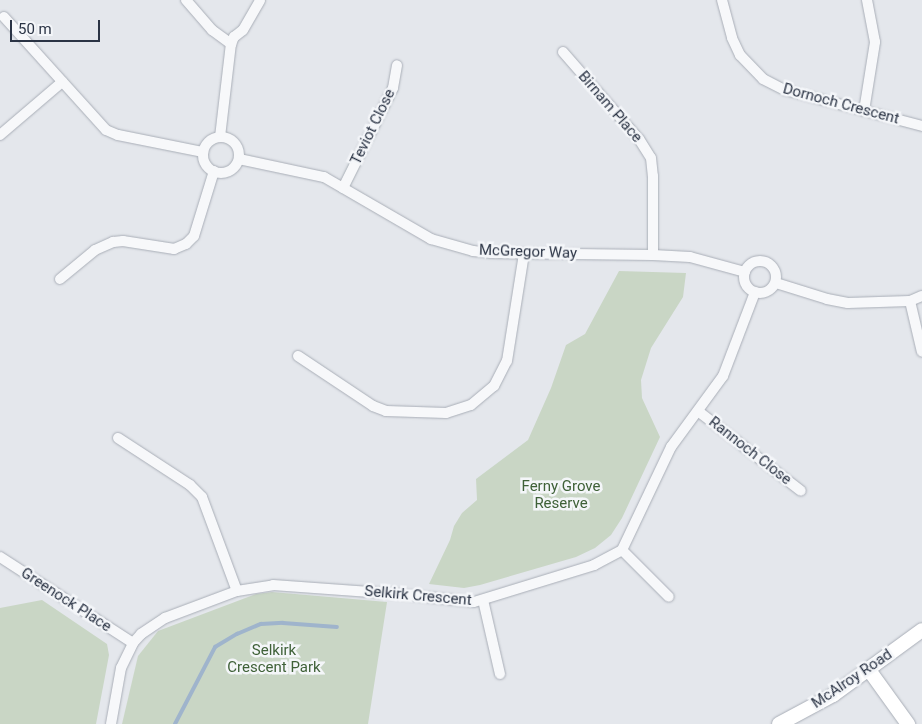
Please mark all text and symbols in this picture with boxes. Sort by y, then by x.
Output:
scale bar [12,10,102,42]
text: 50 m [18,20,52,38]
street label: Birnam Place [574,68,646,146]
street label: Dornoch Crescent [781,80,901,128]
street label: Teviot Close [347,86,399,168]
street label: McGregor Way [479,241,577,263]
street label: Rannoch Close [705,413,795,489]
park label: Ferny Grove Reserve [522,477,600,512]
street label: Greenock Place [17,564,115,636]
street label: Selkirk Crescent [364,582,472,610]
park label: Selkirk Crescent Park [227,641,321,676]
street label: McAlroy Road [808,646,896,712]

